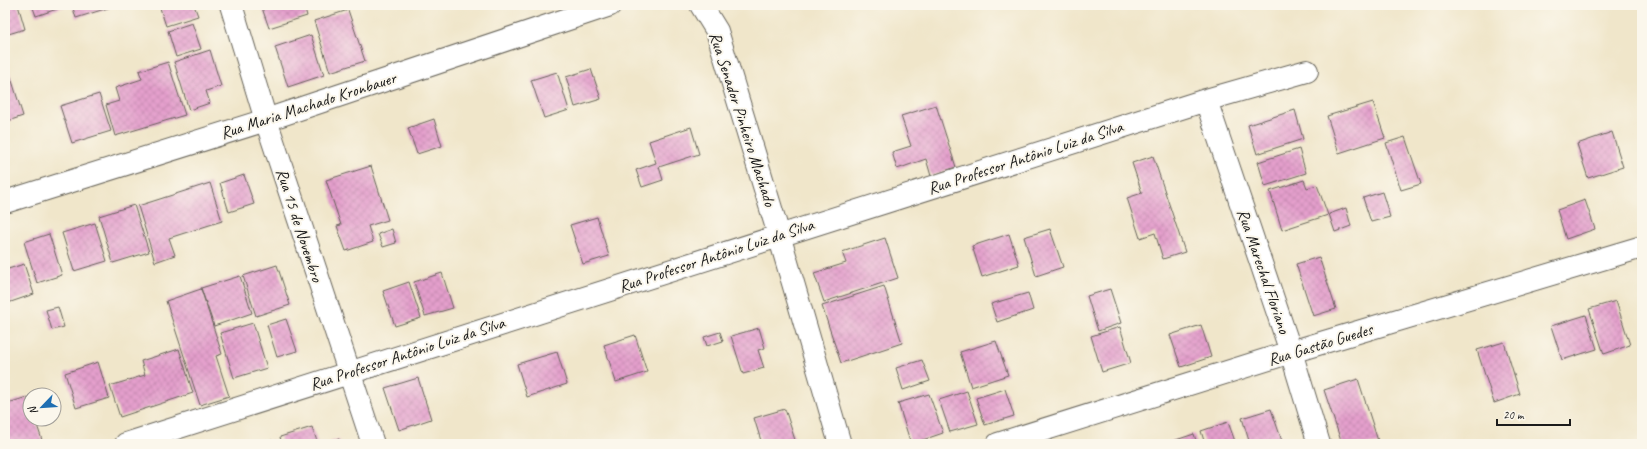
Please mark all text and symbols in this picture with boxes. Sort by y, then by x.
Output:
street label: Rua Senador Pinheiro Machado [704,29,781,210]
street label: Rua Maria Machado Kronbauer [218,67,400,144]
street label: Rua Professor Antônio Luiz da Silva [925,116,1127,199]
street label: Rua 15 de Novembro [271,166,328,285]
street label: Rua Marechal Floriano [1232,206,1295,337]
street label: Rua Professor Antônio Luiz da Silva [616,214,818,297]
street label: Rua Professor Antônio Luiz da Silva [307,312,509,395]
street label: Rua Gastão Guedes [1265,318,1376,370]
north arrow [22,387,62,427]
scale bar [1497,401,1570,427]
text: N [24,403,41,417]
text: 20 m [1503,407,1525,423]

